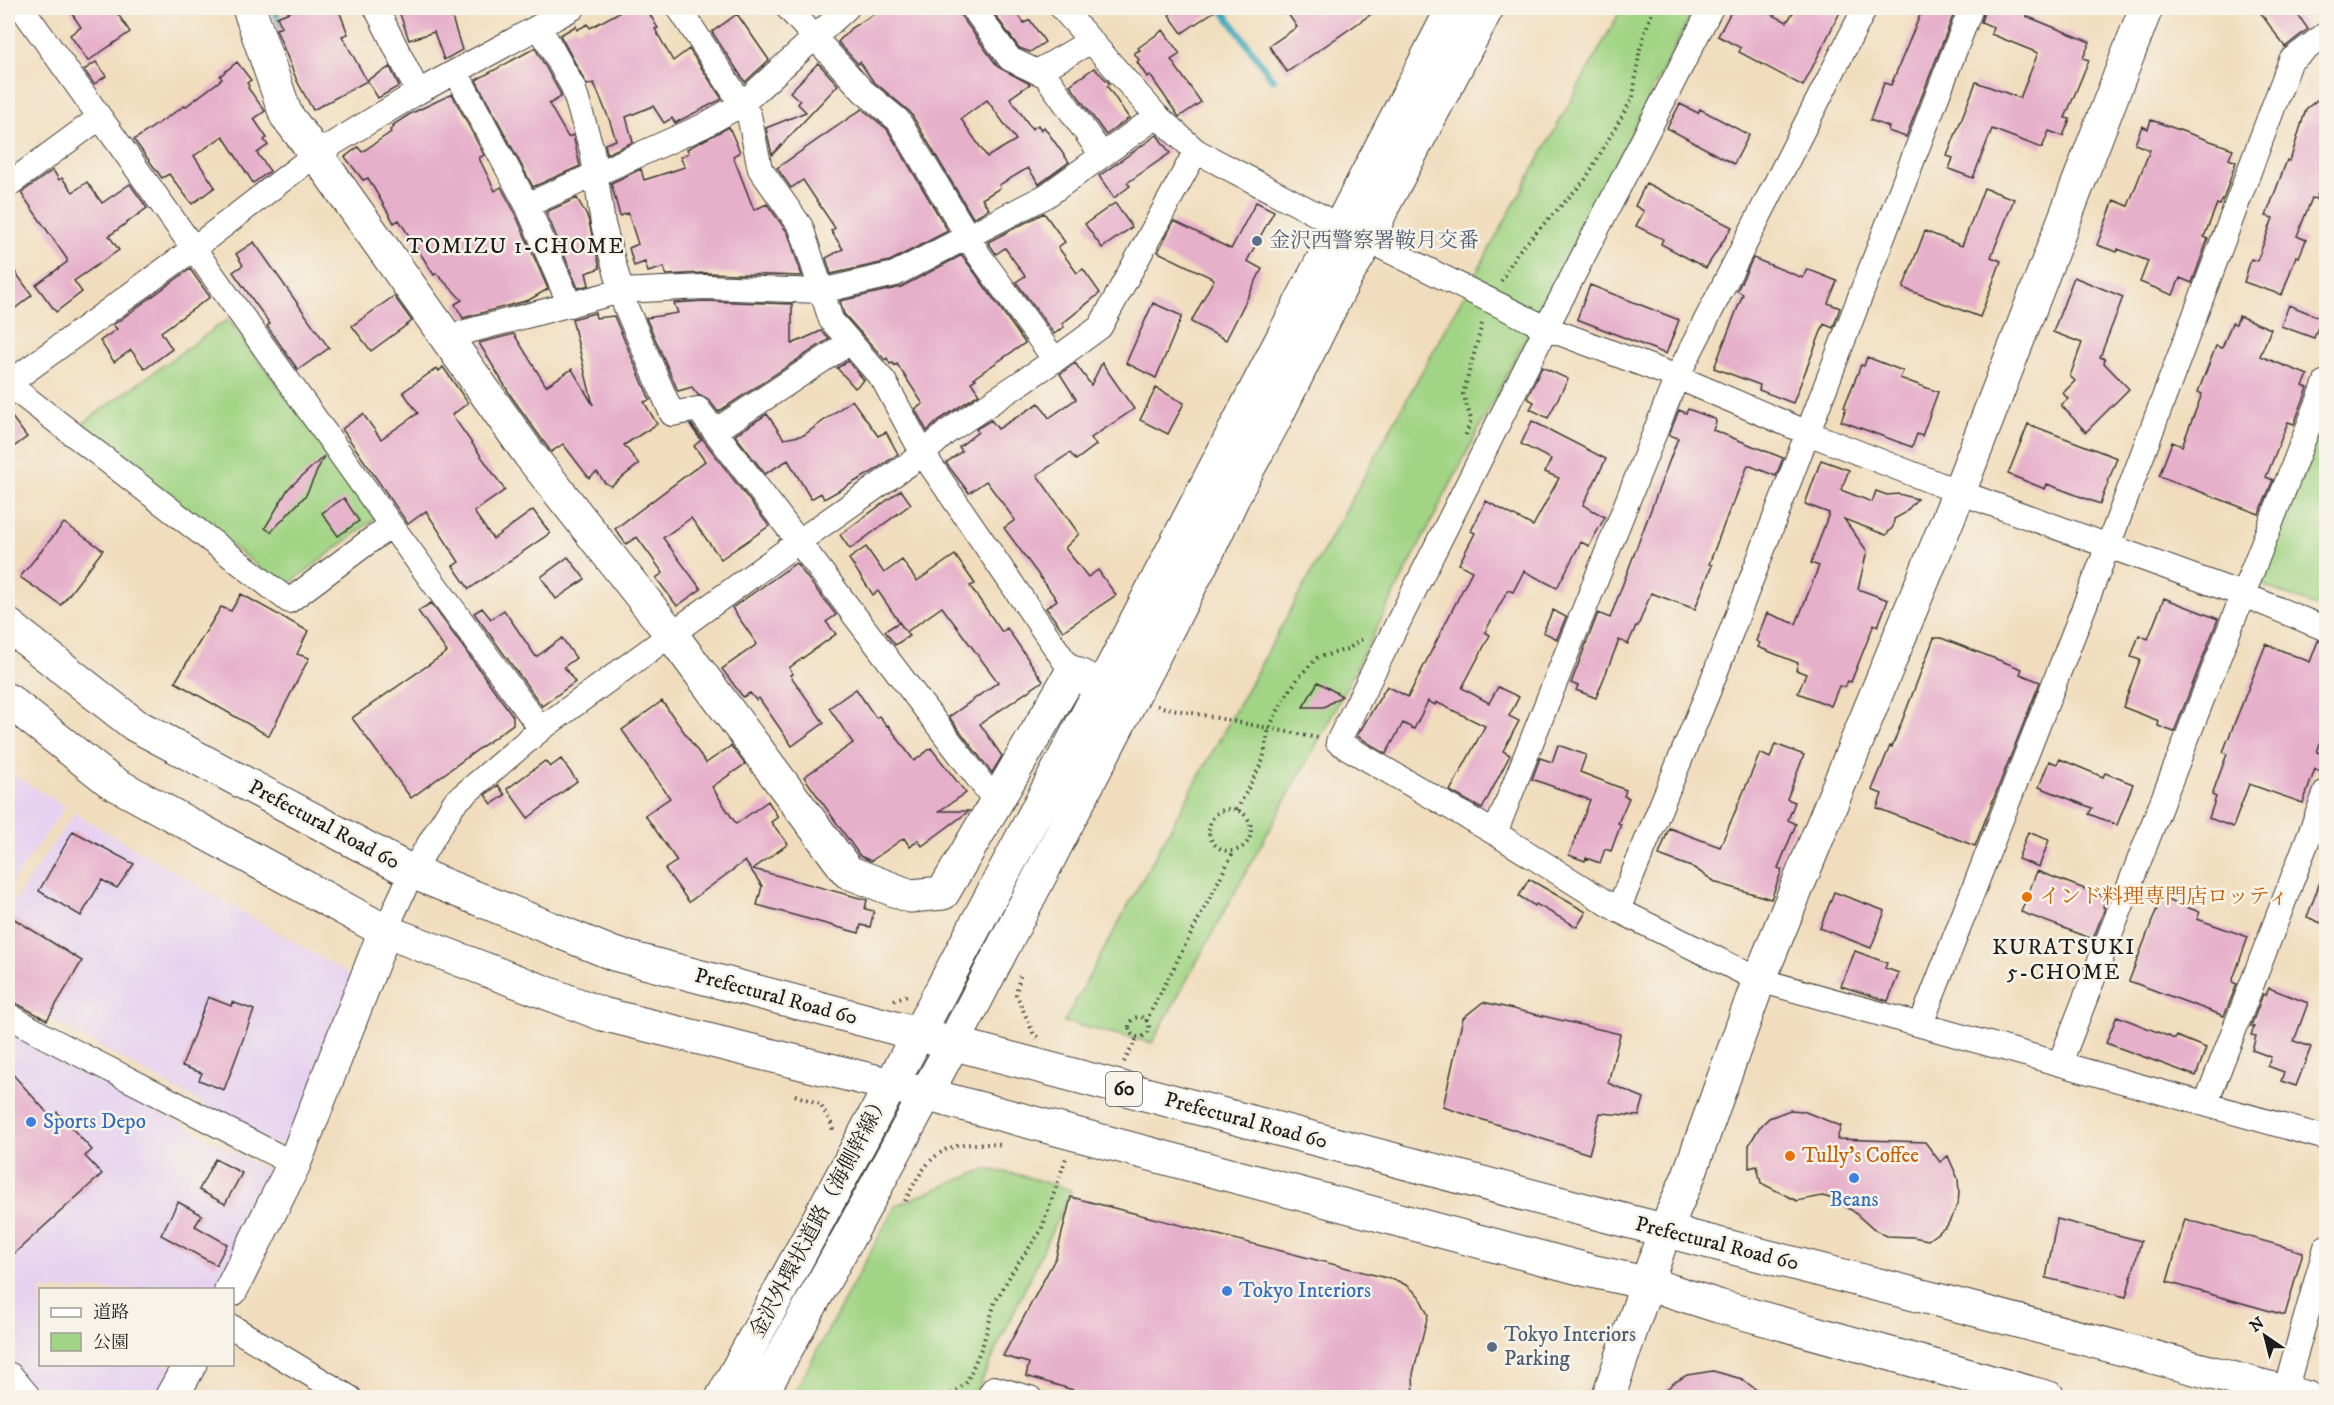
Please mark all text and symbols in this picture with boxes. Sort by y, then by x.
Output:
place label: 金沢西警察署鞍月交番 [1269,228,1479,254]
district label: TOMIZU 1-CHOME [407,233,625,260]
marker: 金沢西警察署鞍月交番 [1250,234,1264,248]
street label: Prefectural Road 60 [244,774,404,876]
place label: インド料理専門店ロッティ [2039,884,2289,910]
marker: インド料理専門店ロッティ [2020,890,2034,904]
district label: KURATSUKI 5-CHOME [1992,934,2136,986]
street label: Prefectural Road 60 [692,963,860,1031]
road number: 60 [1106,1072,1142,1106]
street label: Prefectural Road 60 [1162,1087,1330,1155]
street label: 金沢外環状道路（海側幹線） [744,1089,896,1343]
place label: Sports Depo [43,1109,146,1135]
marker: Sports Depo [24,1115,38,1129]
place label: Tully’s Coffee [1802,1143,1919,1169]
marker: Tully’s Coffee [1783,1149,1797,1163]
marker: Beans [1847,1171,1861,1185]
place label: Beans [1830,1187,1878,1213]
street label: Prefectural Road 60 [1633,1211,1801,1277]
place label: Tokyo Interiors [1239,1278,1371,1304]
marker: Tokyo Interiors [1220,1284,1234,1298]
legend [39,1288,234,1366]
text: 道路 [93,1302,129,1324]
north arrow [2235,1306,2295,1366]
text: N [2246,1313,2268,1336]
place label: Tokyo Interiors Parking [1504,1322,1636,1372]
text: 公園 [93,1332,129,1354]
marker: Tokyo Interiors Parking [1485,1340,1499,1354]

